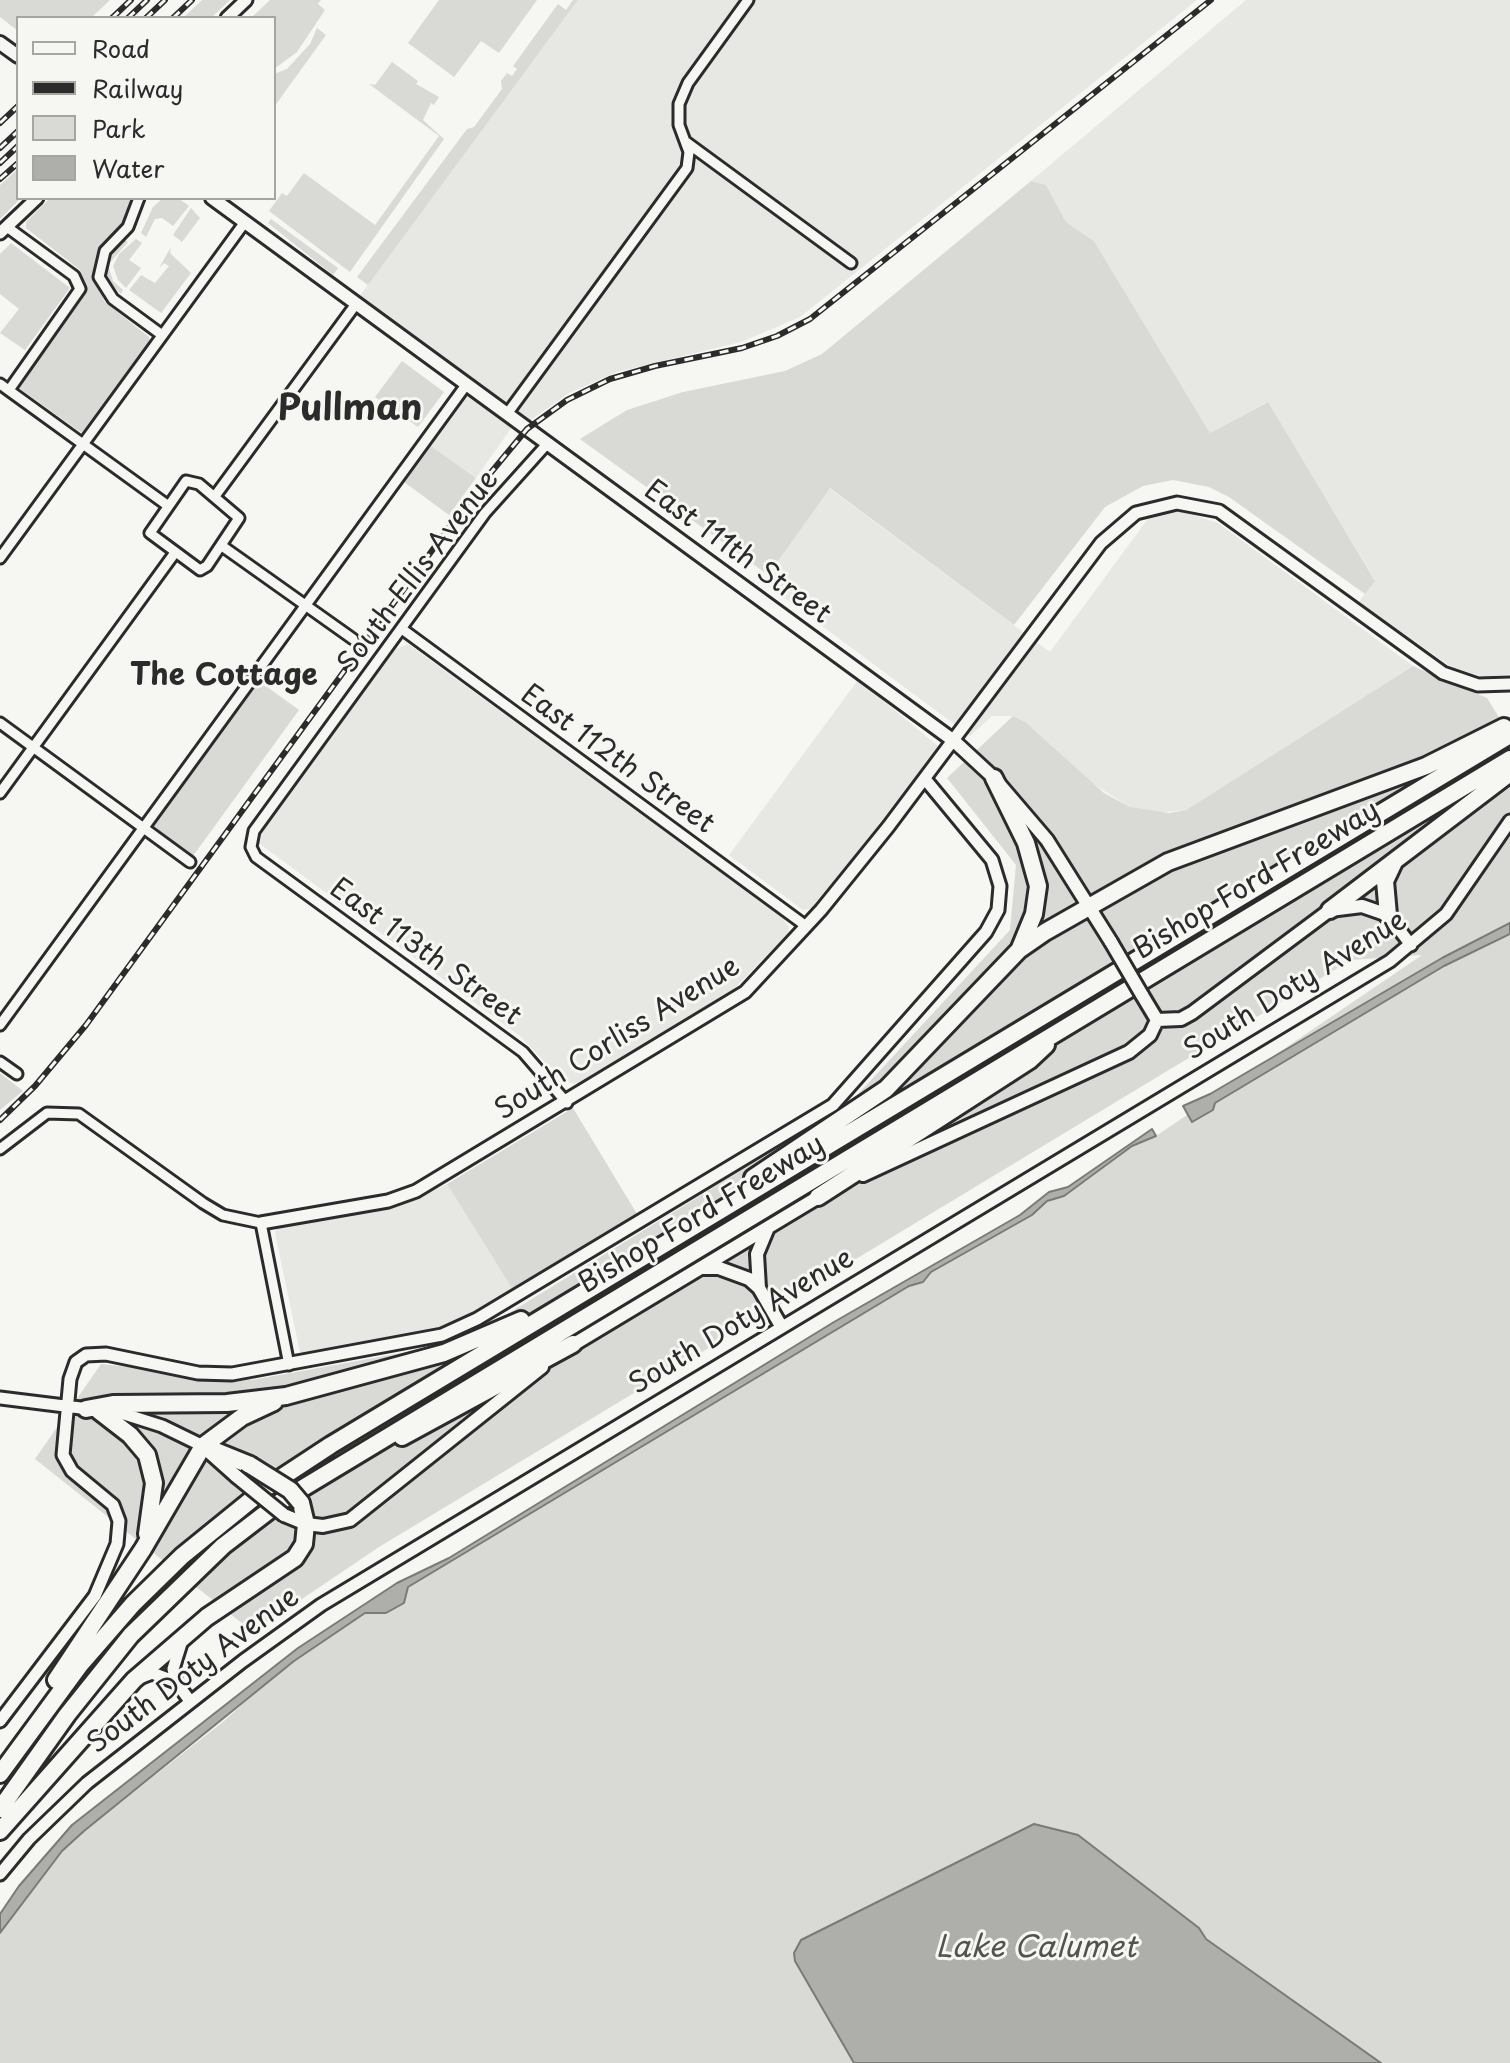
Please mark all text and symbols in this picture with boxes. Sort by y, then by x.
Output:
legend [16,16,276,200]
text: Road [92,30,150,66]
text: Railway [92,70,183,106]
text: Park [92,110,146,146]
text: Water [92,150,164,186]
district label: Pullman [278,388,422,432]
street label: South Ellis Avenue [332,464,506,680]
street label: East 111th Street [637,474,837,632]
district label: The Cottage [130,659,318,695]
street label: East 112th Street [514,679,720,841]
street label: Bishop Ford Freeway [1128,794,1386,968]
street label: East 113th Street [323,872,527,1034]
street label: South Doty Avenue [1179,904,1413,1068]
street label: South Corliss Avenue [490,950,746,1128]
street label: Bishop Ford Freeway [573,1128,831,1302]
street label: South Doty Avenue [624,1242,860,1402]
street label: South Doty Avenue [82,1581,306,1761]
water label: Lake Calumet [936,1931,1136,1967]

